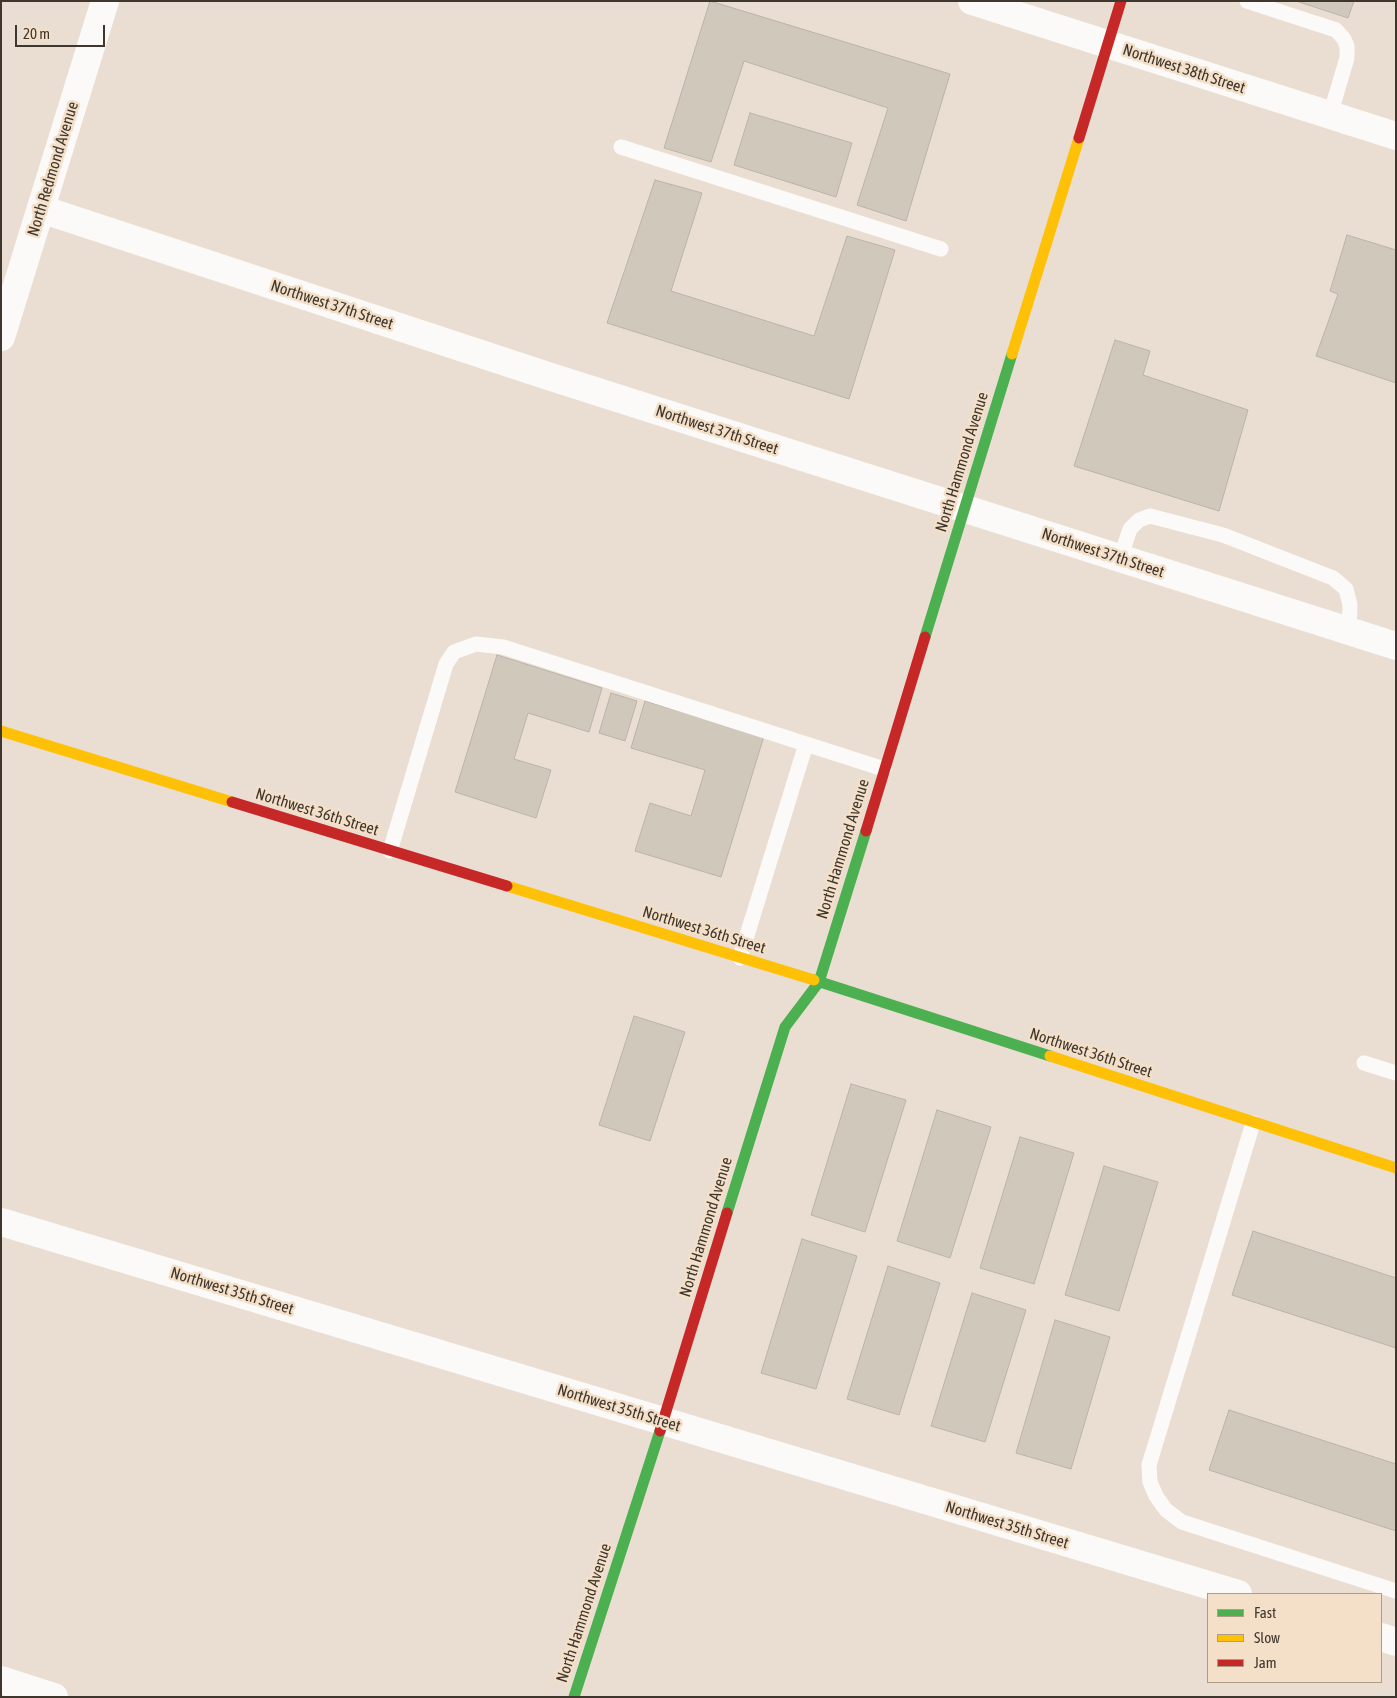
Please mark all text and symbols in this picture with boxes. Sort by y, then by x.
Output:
scale bar [18,15,108,47]
text: 20 m [23,25,50,42]
street label: Northwest 38th Street [1120,40,1248,98]
street label: North Redmond Avenue [23,99,83,239]
street label: Northwest 37th Street [268,276,396,334]
street label: North Hammond Avenue [932,390,992,534]
street label: Northwest 37th Street [653,401,781,459]
street label: Northwest 37th Street [1039,524,1167,582]
street label: North Hammond Avenue [813,777,873,921]
street label: Northwest 36th Street [253,784,381,840]
street label: Northwest 36th Street [640,902,768,958]
street label: Northwest 36th Street [1027,1024,1155,1082]
street label: North Hammond Avenue [676,1155,736,1299]
street label: Northwest 35th Street [168,1263,296,1319]
street label: Northwest 35th Street [555,1380,683,1436]
street label: Northwest 35th Street [943,1497,1071,1553]
street label: North Hammond Avenue [552,1541,616,1685]
legend [1207,1593,1382,1683]
text: Fast [1254,1604,1276,1621]
text: Slow [1254,1629,1280,1646]
text: Jam [1254,1654,1277,1671]

